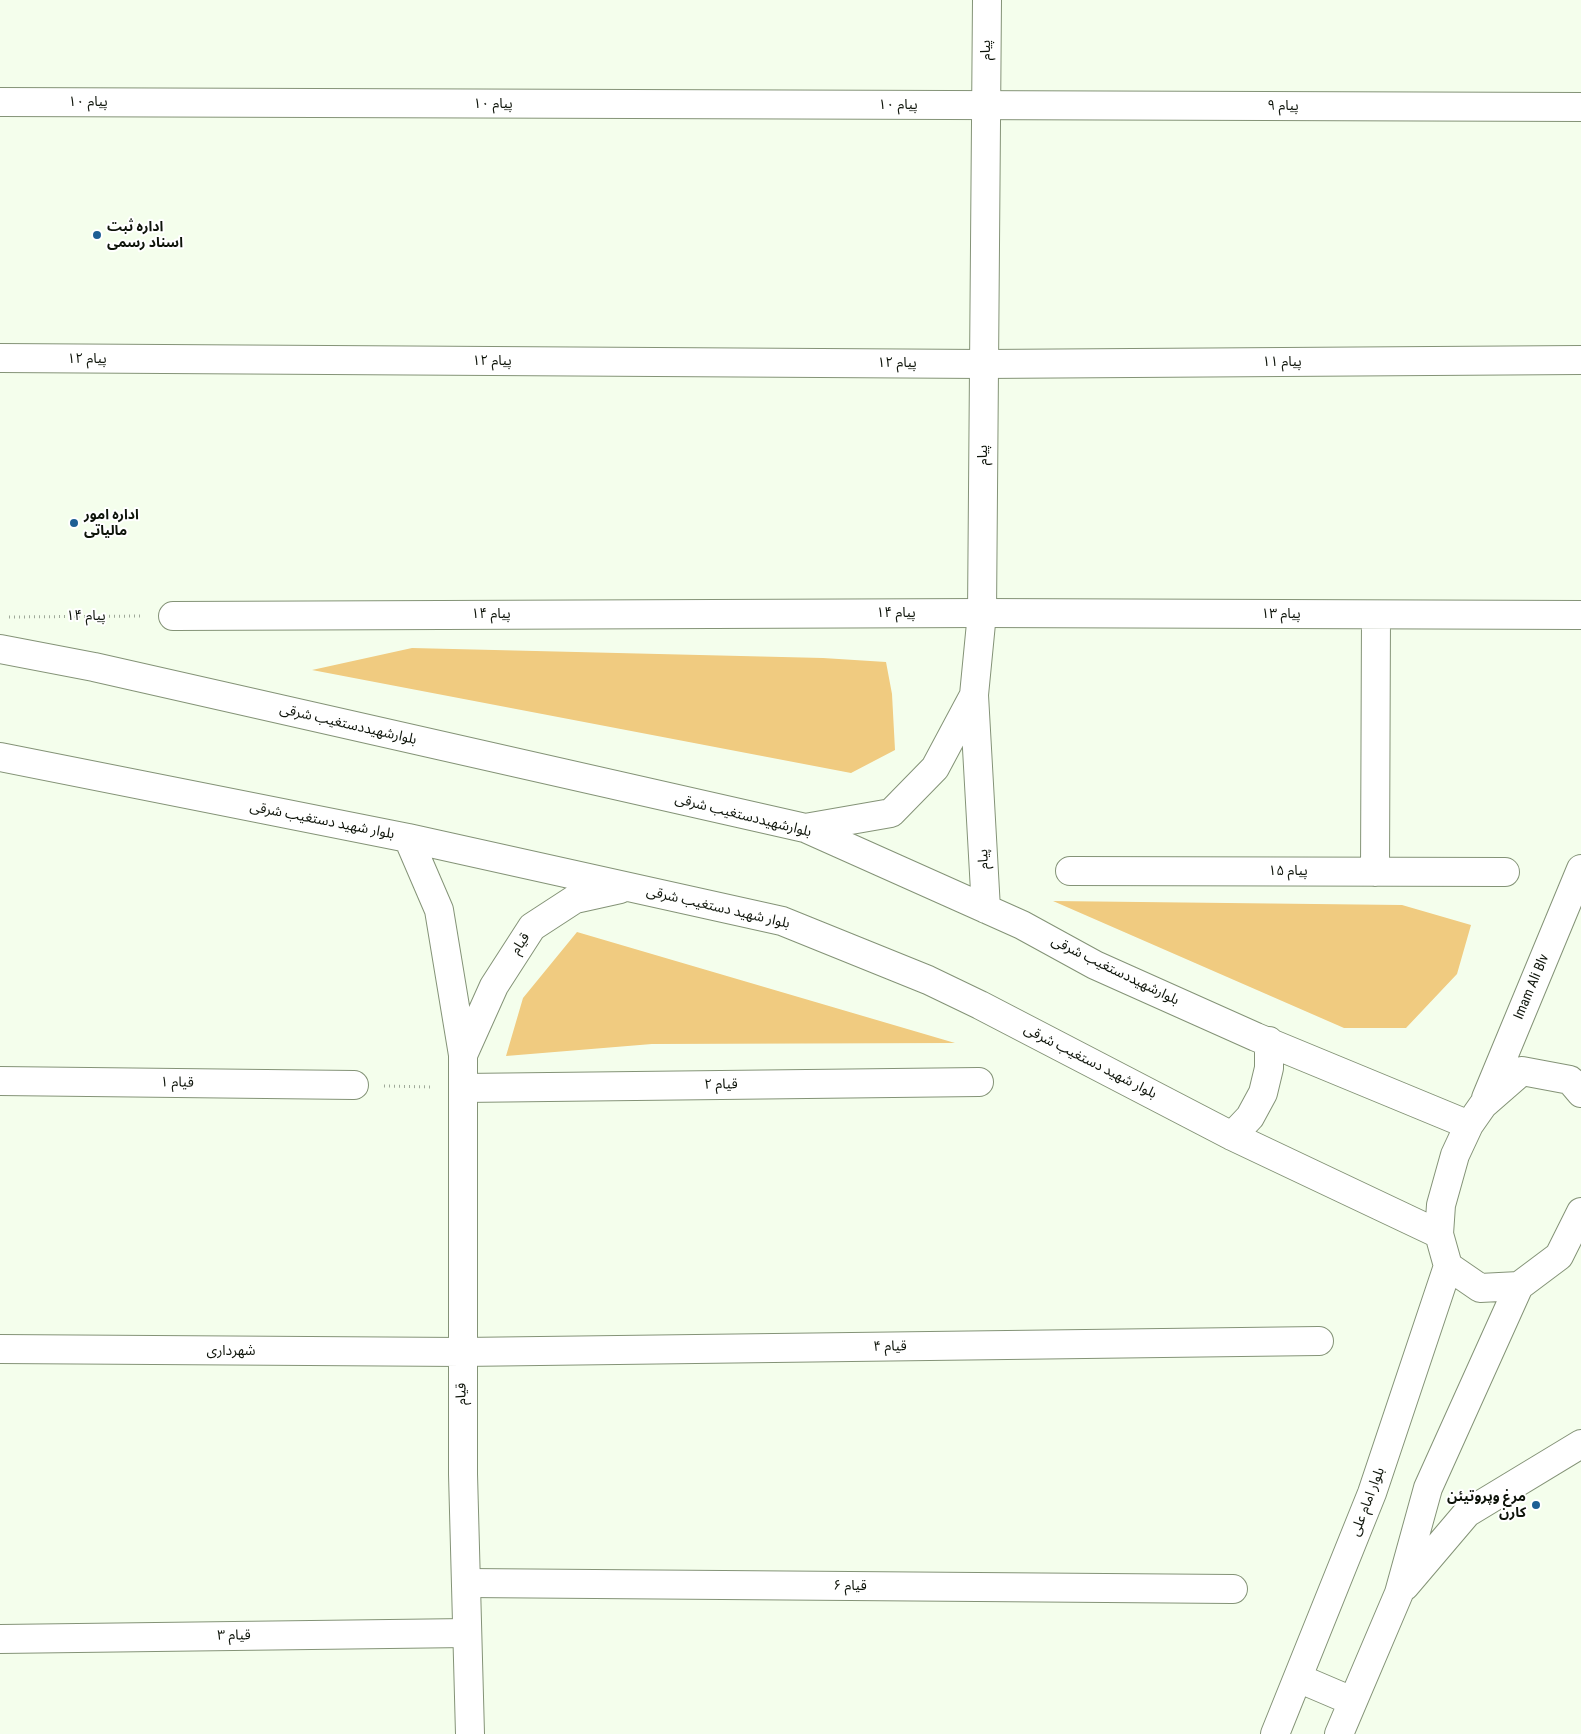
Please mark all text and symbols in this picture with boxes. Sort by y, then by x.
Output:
street label: پیام [978,40,994,60]
street label: پیام ۱۰ [68,94,108,110]
street label: پیام ۱۰ [473,96,513,112]
street label: پیام ۱۰ [878,97,918,113]
street label: پیام ۹ [1267,98,1299,114]
place label: اداره ثبت اسناد رسمی [107,219,183,252]
marker: اداره ثبت اسناد رسمی [91,229,103,241]
street label: پیام ۱۲ [67,351,107,367]
street label: پیام ۱۲ [472,353,512,369]
street label: پیام ۱۱ [1262,354,1302,370]
street label: پیام ۱۲ [877,355,917,371]
street label: پیام [975,445,991,465]
place label: اداره امور مالیاتی [84,507,139,540]
marker: اداره امور مالیاتی [68,517,80,529]
street label: پیام ۱۴ [876,605,916,621]
street label: پیام ۱۴ [471,606,511,622]
street label: پیام ۱۳ [1261,606,1301,622]
street label: پیام ۱۴ [66,608,106,624]
street label: بلوارشهیددستغیب شرقی [278,701,418,749]
street label: بلوارشهیددستغیب شرقی [673,791,813,841]
street label: بلوار شهید دستغیب شرقی [248,799,396,843]
street label: پیام [975,848,993,870]
street label: پيام ۱۵ [1268,863,1308,879]
street label: بلوار شهید دستغیب شرقی [645,883,791,933]
street label: قیام [508,930,534,958]
street label: بلوارشهیددستغیب شرقی [1048,933,1182,1009]
street label: Imam Ali Blv [1511,952,1553,1022]
street label: بلوار شهید دستغیب شرقی [1021,1021,1159,1103]
street label: قیام ۱ [160,1074,194,1092]
street label: قیام ۲ [704,1076,738,1094]
street label: قیام ۴ [873,1338,907,1356]
street label: شهرداری [207,1343,255,1359]
street label: قیام [453,1383,471,1405]
street label: بلوار امام علی [1347,1465,1389,1539]
place label: مرغ وپروتیئن کارن [1447,1489,1526,1521]
marker: مرغ وپروتیئن کارن [1530,1499,1542,1511]
street label: قیام ۶ [833,1578,867,1594]
street label: قیام ۳ [217,1627,251,1645]

